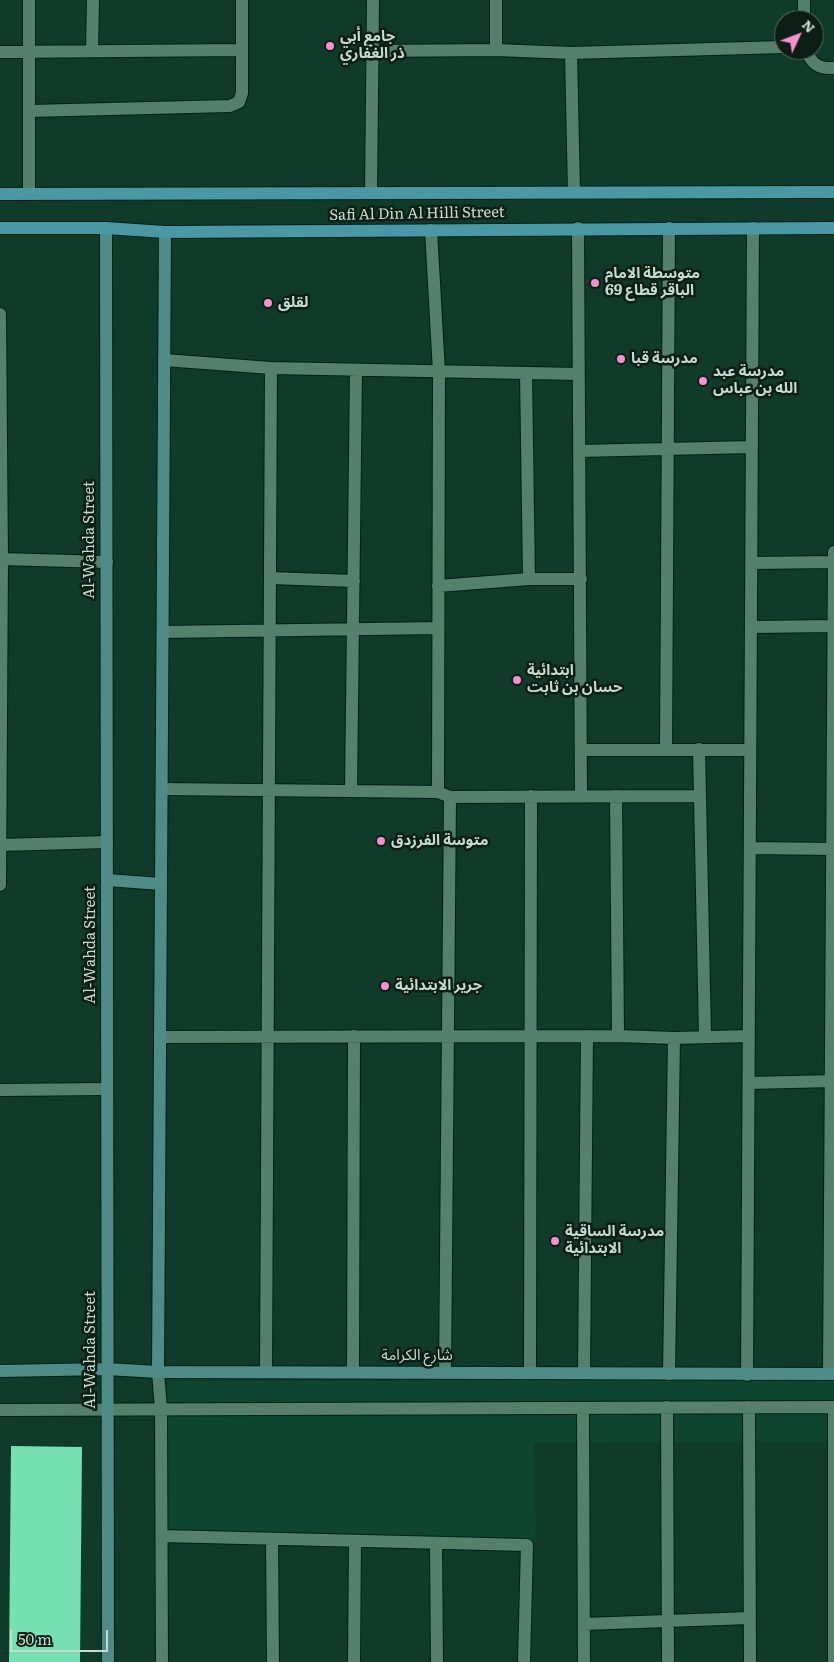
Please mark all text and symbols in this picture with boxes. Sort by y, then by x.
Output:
north arrow [774,10,824,60]
text: N [798,14,821,37]
place label: جامع أبي ذر الغفاري [340,28,405,63]
marker: جامع أبي ذر الغفاري [324,40,336,52]
street label: Safi Al Din Al Hilli Street [329,203,505,225]
place label: متوسطة الامام الباقر قطاع 69 [605,265,700,300]
marker: متوسطة الامام الباقر قطاع 69 [589,277,601,289]
place label: لقلق [278,294,308,312]
marker: لقلق [262,297,274,309]
place label: مدرسة قبا [631,350,698,368]
marker: مدرسة قبا [615,353,627,365]
place label: مدرسة عبد الله بن عباس [713,363,797,398]
marker: مدرسة عبد الله بن عباس [697,375,709,387]
street label: Al-Wahda Street [81,481,99,599]
place label: ابتدائية حسان بن ثابت [527,662,622,697]
marker: ابتدائية حسان بن ثابت [511,674,523,686]
place label: متوسة الفرزدق [391,832,488,850]
marker: متوسة الفرزدق [375,835,387,847]
street label: Al-Wahda Street [82,886,100,1004]
place label: جرير الابتدائية [395,977,482,995]
marker: جرير الابتدائية [379,980,391,992]
place label: مدرسة الساقية الابتدائية [565,1223,664,1258]
marker: مدرسة الساقية الابتدائية [549,1235,561,1247]
street label: Al-Wahda Street [82,1291,100,1409]
street label: شارع الكرامة [381,1347,453,1365]
scale bar [12,1620,110,1652]
text: 50 m [18,1627,52,1650]

